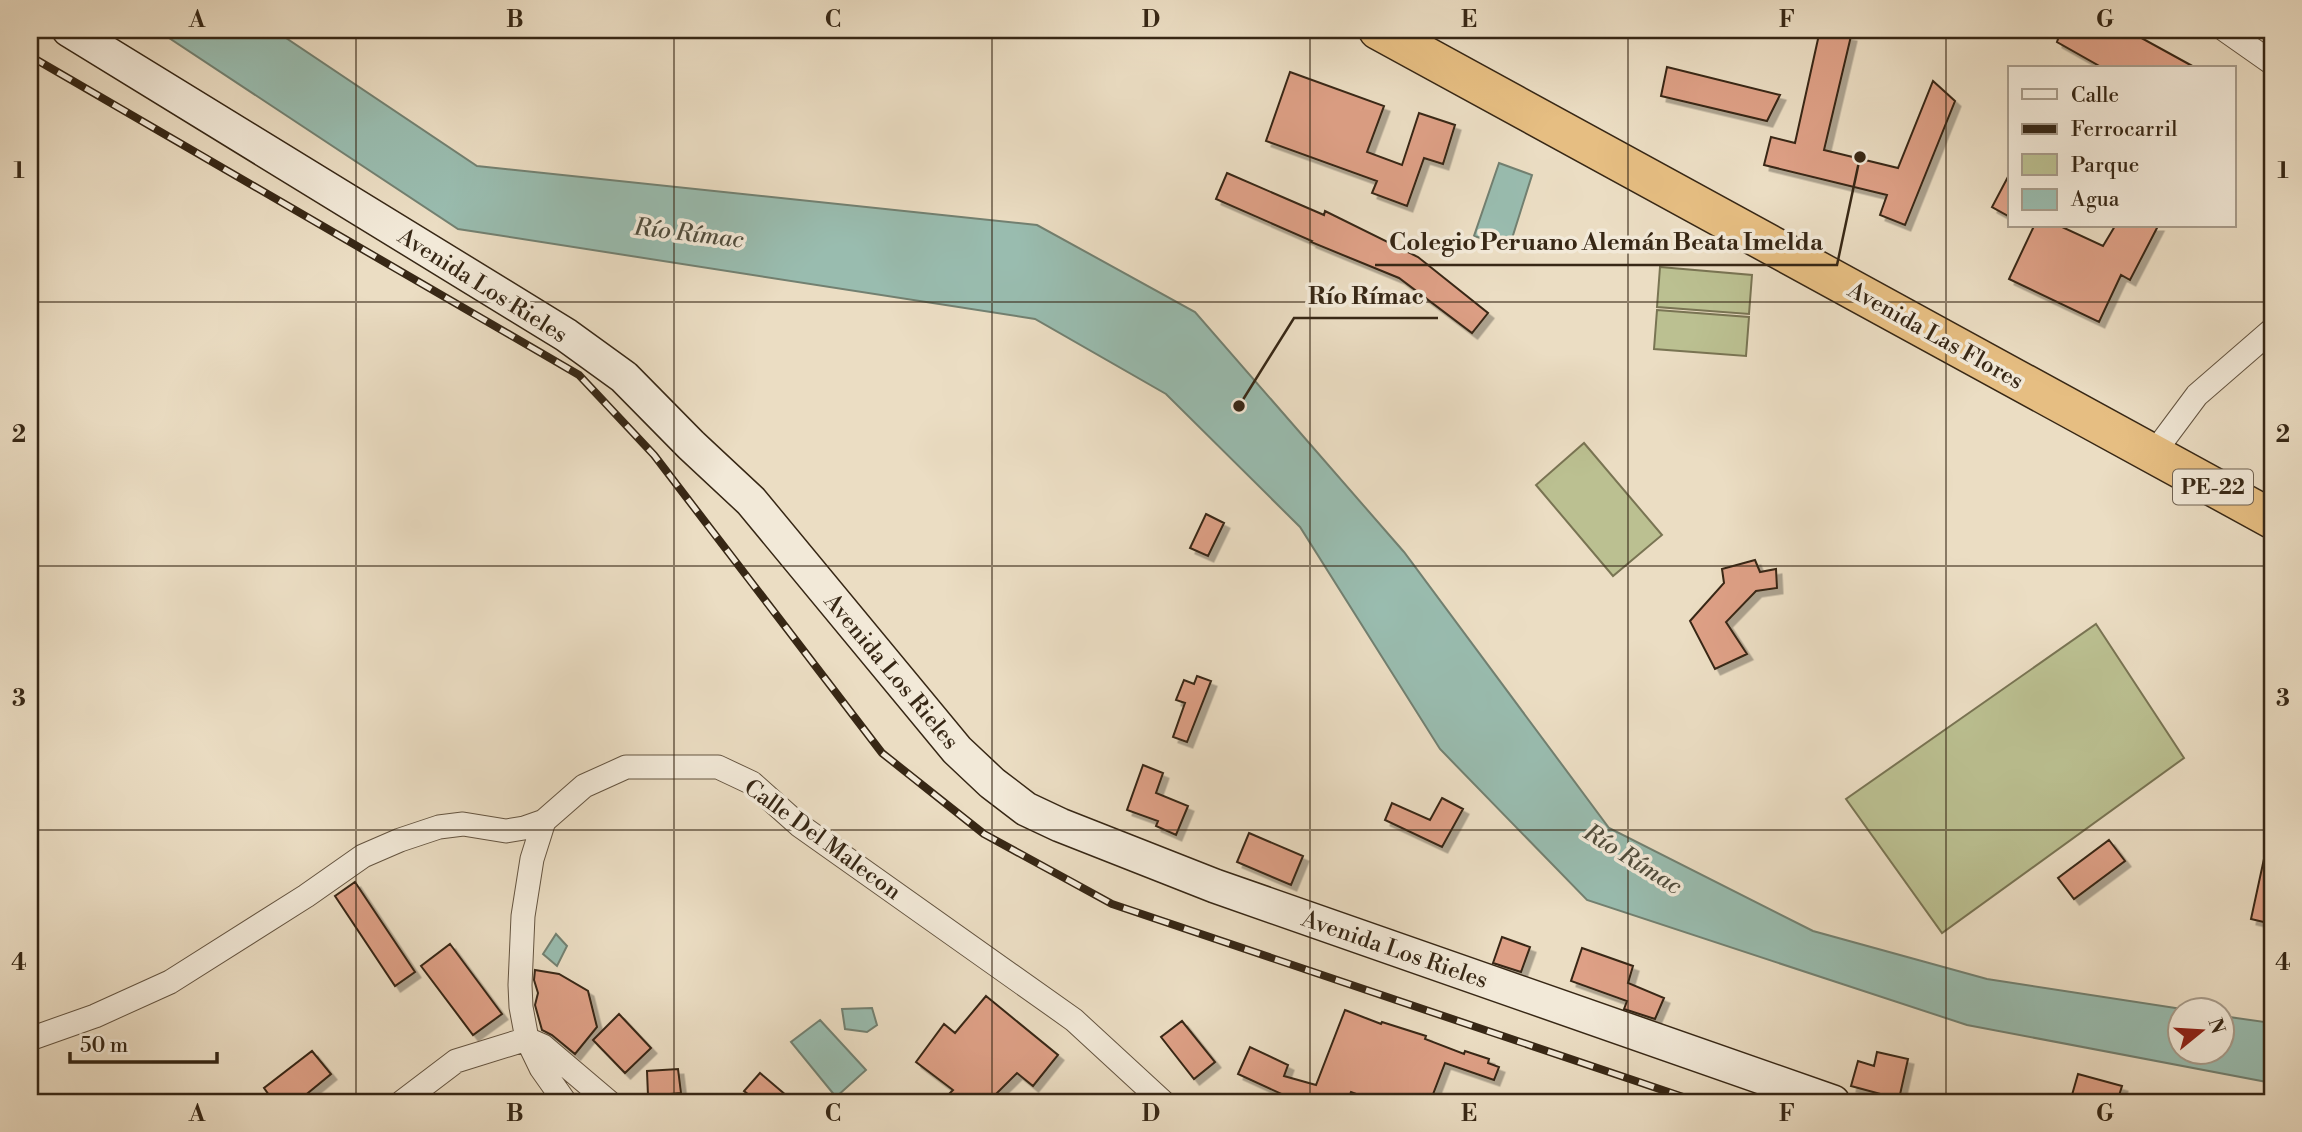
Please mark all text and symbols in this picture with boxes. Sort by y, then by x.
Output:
text: A [188,6,206,34]
text: B [506,6,524,34]
text: C [825,6,841,34]
text: D [1142,6,1160,34]
text: E [1461,6,1477,34]
text: F [1779,6,1795,34]
text: G [2096,6,2114,34]
legend [2008,66,2236,228]
text: Calle [2071,83,2119,109]
text: Ferrocarril [2071,117,2177,143]
text: Parque [2071,153,2139,179]
text: 1 [13,157,25,185]
text: 1 [2277,157,2289,185]
text: Agua [2070,187,2120,213]
water label: Río Rímac [631,212,746,256]
callout: Colegio Peruano Alemán Beata Imelda [1375,220,1837,265]
street label: Avenida Los Rieles [392,222,572,349]
text: Colegio Peruano Alemán Beata Imelda [1389,228,1824,258]
callout: Río Rímac [1294,273,1438,318]
street label: Avenida Las Flores [1842,276,2028,396]
text: Río Rímac [1308,282,1424,312]
text: 2 [12,421,26,449]
text: 2 [2276,421,2290,449]
road number: PE-22 [2173,470,2253,504]
street label: Avenida Los Rieles [817,587,965,755]
text: 3 [12,685,26,713]
text: 3 [2276,685,2290,713]
street label: Calle Del Malecon [739,773,907,906]
water label: Río Rímac [1577,817,1688,902]
street label: Avenida Los Rieles [1297,905,1491,995]
text: 4 [11,949,27,977]
text: 4 [2275,949,2291,977]
north arrow [2166,996,2236,1066]
text: N [2202,1015,2230,1037]
scale bar [70,1020,217,1064]
text: 50 m [80,1033,128,1059]
text: A [188,1100,206,1128]
text: B [506,1100,524,1128]
text: C [825,1100,841,1128]
text: D [1142,1100,1160,1128]
text: E [1461,1100,1477,1128]
text: F [1779,1100,1795,1128]
text: G [2096,1100,2114,1128]

